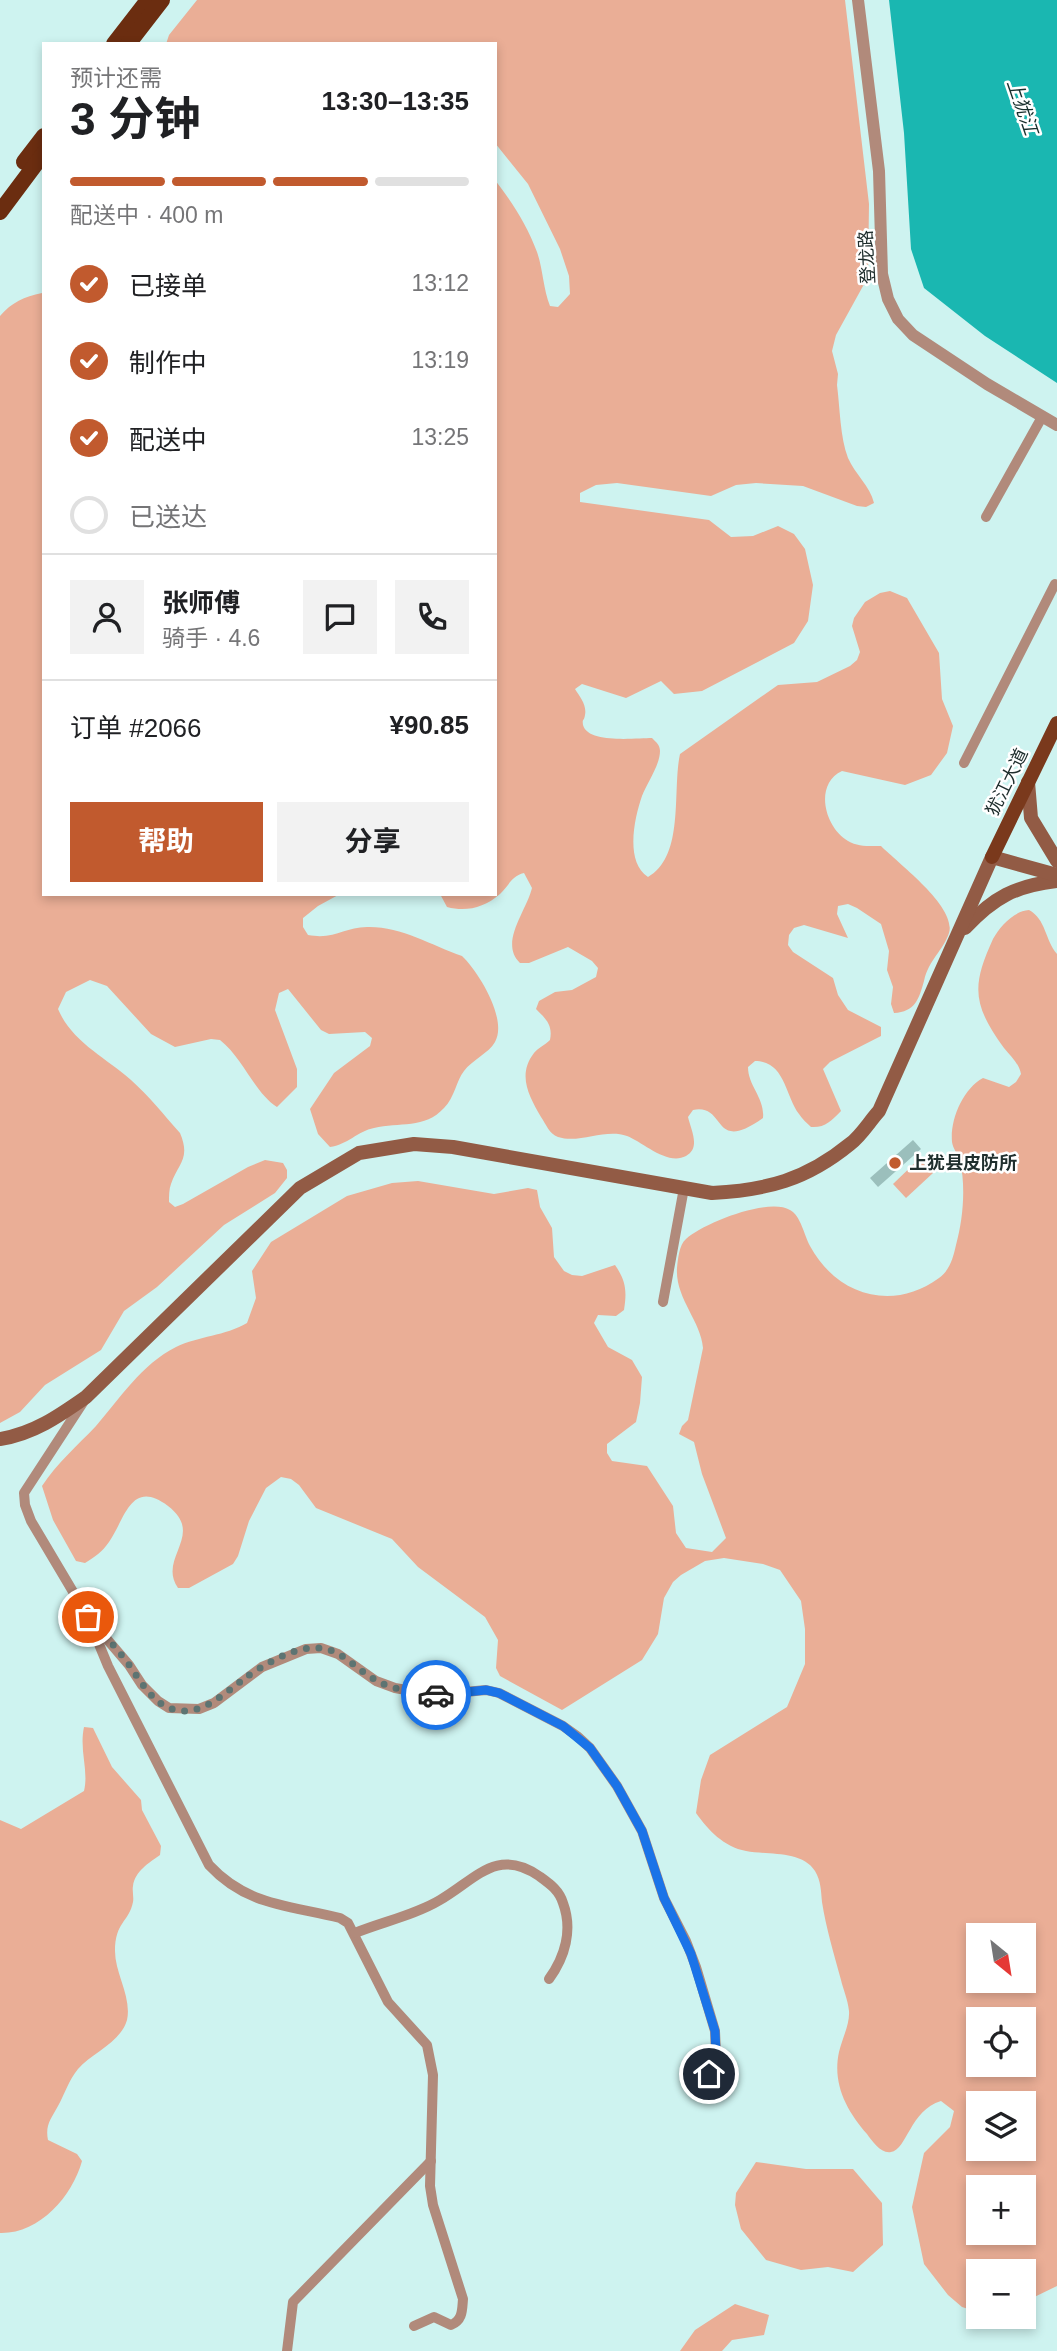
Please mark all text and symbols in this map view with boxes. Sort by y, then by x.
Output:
text: 预计还需 [70,65,162,91]
water label: 上犹江 [1003,77,1042,139]
text: 13:30–13:35 [322,86,469,116]
text: 3 分钟 [70,93,200,145]
text: 配送中 · 400 m [70,202,223,228]
street label: 登龙路 [856,230,878,284]
icon: check [70,265,108,303]
text: 13:12 [411,270,469,296]
text: 已接单 [129,271,207,301]
icon: check [70,342,108,380]
text: 13:19 [411,347,469,373]
text: 制作中 [129,348,207,378]
icon: check [70,419,108,457]
text: 13:25 [411,424,469,450]
text: 配送中 [129,425,207,455]
text: 已送达 [129,502,207,532]
button: person [70,580,144,654]
button: chat [303,580,377,654]
button: phone [395,580,469,654]
text: 张师傅 [162,588,240,618]
text: 骑手 · 4.6 [162,625,260,651]
text: ¥90.85 [389,710,469,740]
text: 订单 #2066 [70,713,202,743]
street label: 犹江大道 [982,745,1032,819]
button: 帮助 [70,802,263,882]
button: 分享 [277,802,469,882]
place label: 上犹县皮防所 [909,1153,1017,1173]
marker: 上犹县皮防所 [887,1155,903,1171]
pin [58,1587,118,1647]
icon: bag [69,1598,107,1636]
courier [401,1660,471,1730]
icon: car [417,1676,455,1714]
north arrow [966,1923,1036,1993]
map controls [966,1923,1036,2329]
button: locate [966,2007,1036,2077]
pin [679,2044,739,2104]
icon: home [690,2055,728,2093]
button: layers [966,2091,1036,2161]
button: + [966,2175,1036,2245]
button: − [966,2259,1036,2329]

